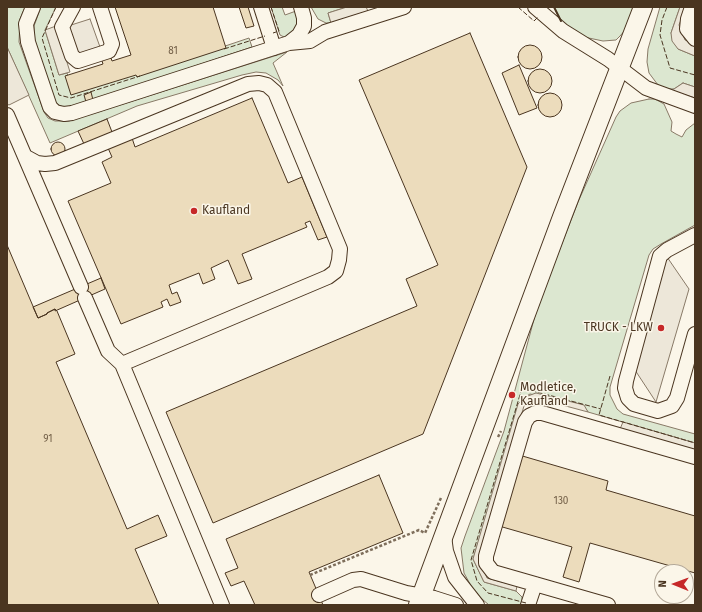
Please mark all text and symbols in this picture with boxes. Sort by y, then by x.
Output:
house number: 81 [168,45,178,57]
place label: Kaufland [202,204,250,218]
marker: Kaufland [189,206,199,216]
place label: TRUCK - LKW [584,321,653,335]
marker: TRUCK - LKW [656,323,666,333]
place label: Modletice, Kaufland [520,381,576,409]
marker: Modletice, Kaufland [507,390,517,400]
house number: 91 [43,433,53,445]
house number: 130 [554,495,568,507]
north arrow [654,564,694,604]
text: N [656,580,669,588]

